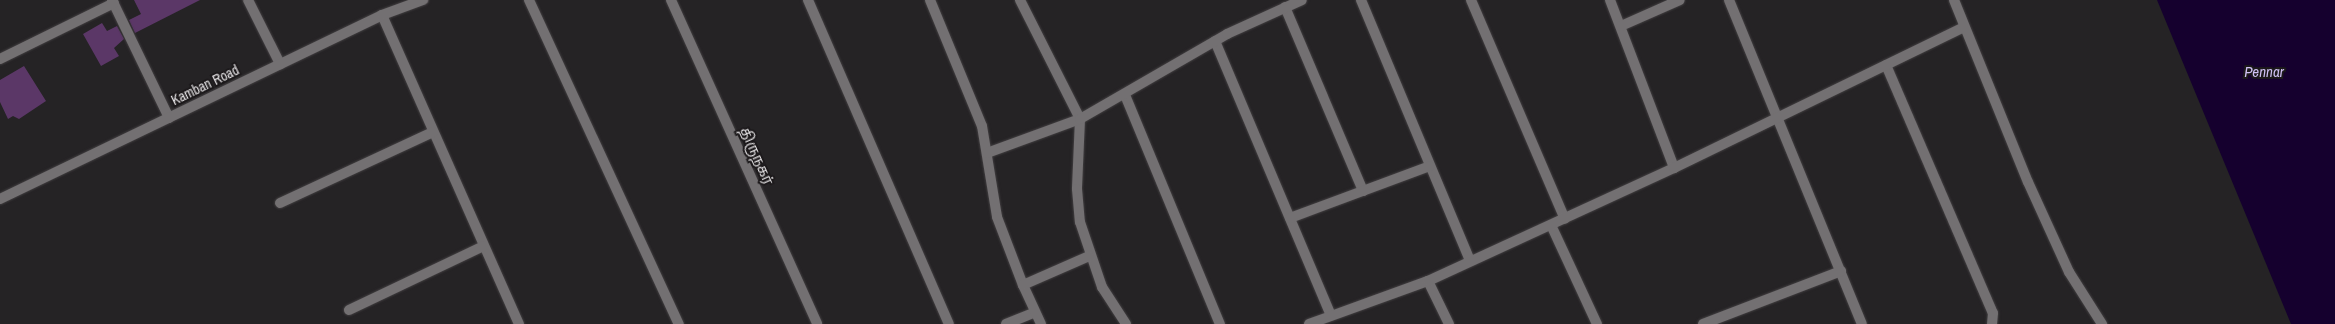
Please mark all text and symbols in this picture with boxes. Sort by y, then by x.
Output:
street label: Kamban Road [168,61,242,109]
water label: Pennar [2244,63,2284,81]
street label: திருநகர் [737,124,777,188]

